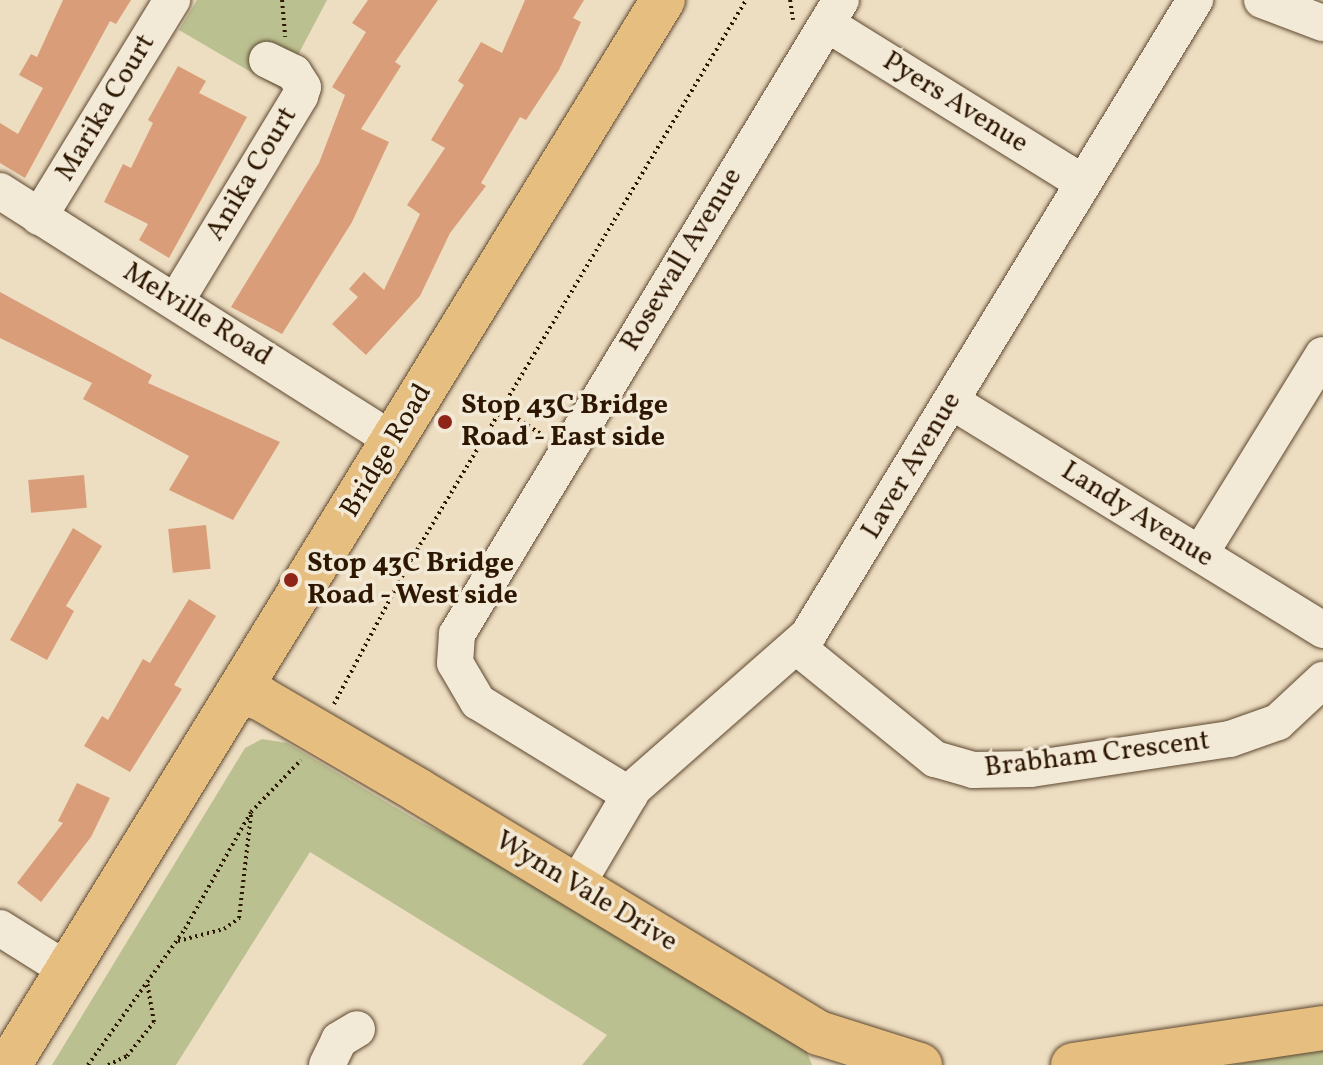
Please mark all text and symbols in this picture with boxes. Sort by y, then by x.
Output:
street label: Marika Court [49,28,163,188]
street label: Pyers Avenue [876,45,1034,161]
street label: Anika Court [199,101,305,247]
street label: Rosewall Avenue [614,162,750,358]
street label: Melville Road [116,256,278,374]
street label: Bridge Road [334,378,440,524]
street label: Laver Avenue [855,386,969,546]
place label: Stop 43C Bridge Road - East side [461,389,668,455]
marker: Stop 43C Bridge Road - East side [436,413,454,431]
street label: Landy Avenue [1054,455,1220,575]
place label: Stop 43C Bridge Road - West side [307,547,520,613]
marker: Stop 43C Bridge Road - West side [282,571,300,589]
street label: Brabham Crescent [982,725,1212,785]
street label: Wynn Vale Drive [488,824,684,960]

